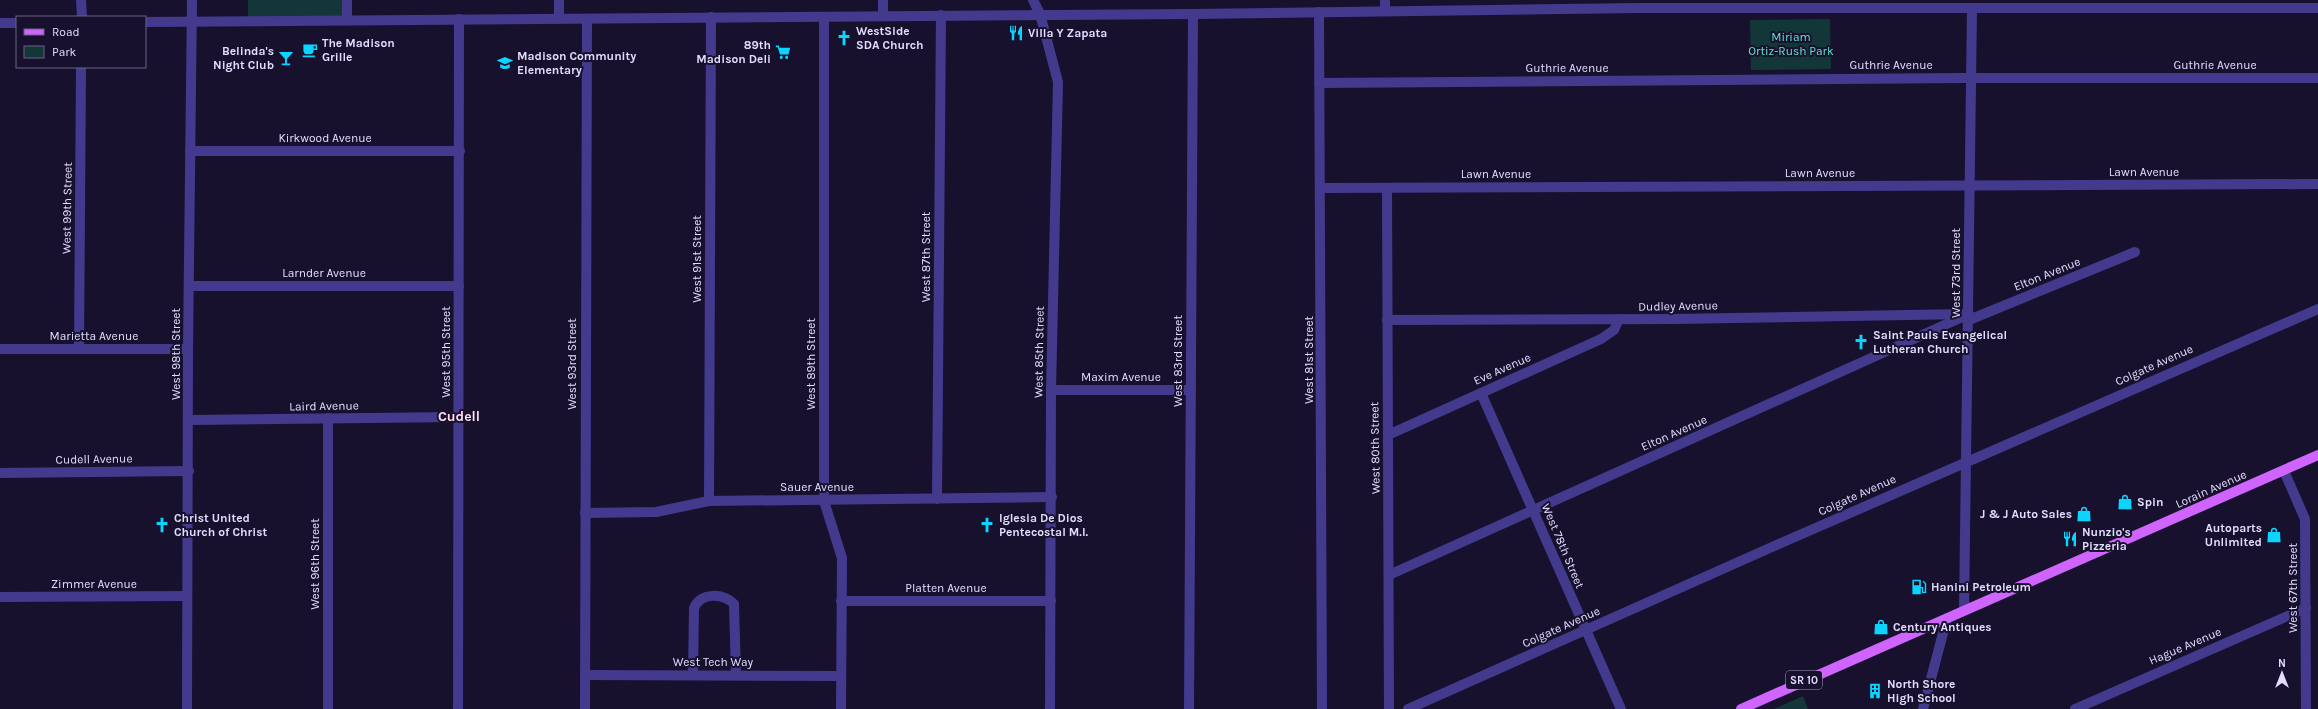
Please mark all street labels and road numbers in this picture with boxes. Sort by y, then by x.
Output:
street label: Guthrie Avenue [1849,58,1933,72]
street label: Guthrie Avenue [2173,58,2257,72]
street label: Guthrie Avenue [1525,61,1609,75]
street label: Kirkwood Avenue [278,131,372,145]
street label: West 99th Street [59,162,75,254]
street label: Lawn Avenue [2109,165,2179,179]
street label: Lawn Avenue [1785,166,1855,180]
street label: Lawn Avenue [1461,167,1531,181]
street label: West 87th Street [919,211,933,302]
street label: West 91st Street [690,215,704,303]
street label: West 73rd Street [1949,227,1963,318]
street label: Elton Avenue [2012,254,2082,294]
street label: Larnder Avenue [282,266,366,280]
street label: Dudley Avenue [1638,298,1718,314]
street label: West 85th Street [1031,305,1047,398]
street label: West 95th Street [439,306,453,398]
street label: West 98th Street [169,307,183,400]
street label: West 83rd Street [1171,315,1185,407]
street label: West 81st Street [1302,315,1316,404]
street label: West 89th Street [804,317,818,410]
street label: West 93rd Street [565,318,579,410]
street label: Marietta Avenue [50,329,138,343]
street label: Colgate Avenue [2113,342,2195,388]
street label: Eve Avenue [1471,350,1533,388]
street label: Maxim Avenue [1081,370,1161,384]
street label: Laird Avenue [289,398,359,414]
street label: West 80th Street [1367,401,1383,494]
street label: Elton Avenue [1639,412,1709,454]
street label: Cudell Avenue [55,451,133,467]
street label: Lorain Avenue [2173,467,2249,511]
street label: Colgate Avenue [1816,472,1898,518]
street label: Sauer Avenue [780,480,854,494]
street label: West 78th Street [1539,502,1587,591]
street label: West 96th Street [308,518,322,610]
street label: West 67th Street [2286,542,2300,633]
street label: Zimmer Avenue [51,577,137,591]
street label: Platten Avenue [905,581,987,595]
street label: Colgate Avenue [1520,604,1602,650]
street label: Hague Avenue [2147,624,2223,668]
street label: West Tech Way [673,655,754,669]
road number: SR 10 [1786,671,1822,689]

